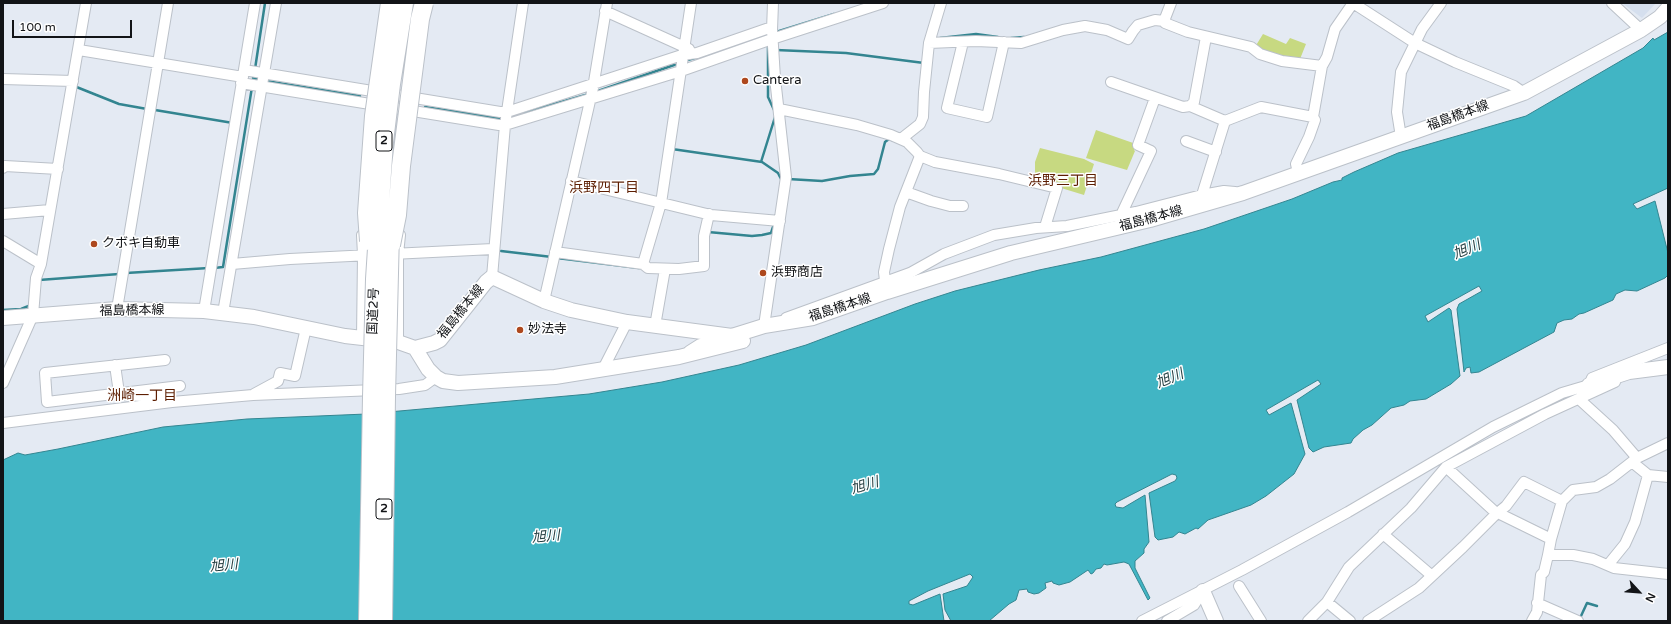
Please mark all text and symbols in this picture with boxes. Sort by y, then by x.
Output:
scale bar [14,12,134,38]
text: 100 m [19,20,56,34]
place label: Cantera [753,73,802,89]
marker: Cantera [740,76,750,86]
street label: 福島橋本線 [1425,98,1491,134]
road number: 2 [376,131,392,151]
district label: 浜野三丁目 [1028,173,1098,189]
district label: 浜野四丁目 [569,180,639,196]
street label: 福島橋本線 [1118,203,1184,235]
place label: クボキ自動車 [102,236,180,252]
water label: 旭川 [1451,237,1483,263]
marker: クボキ自動車 [89,239,99,249]
place label: 浜野商店 [771,265,823,281]
marker: 浜野商店 [758,268,768,278]
street label: 福島橋本線 [434,282,488,342]
street label: 国道2号 [365,287,383,335]
street label: 福島橋本線 [807,291,873,325]
street label: 福島橋本線 [99,303,165,319]
place label: 妙法寺 [528,322,567,338]
marker: 妙法寺 [515,325,525,335]
water label: 旭川 [1154,366,1186,392]
district label: 洲崎一丁目 [107,388,177,404]
water label: 旭川 [849,474,881,498]
road number: 2 [376,499,392,519]
water label: 旭川 [531,527,561,547]
water label: 旭川 [209,556,239,576]
north arrow [1619,572,1659,612]
text: N [1642,591,1658,604]

